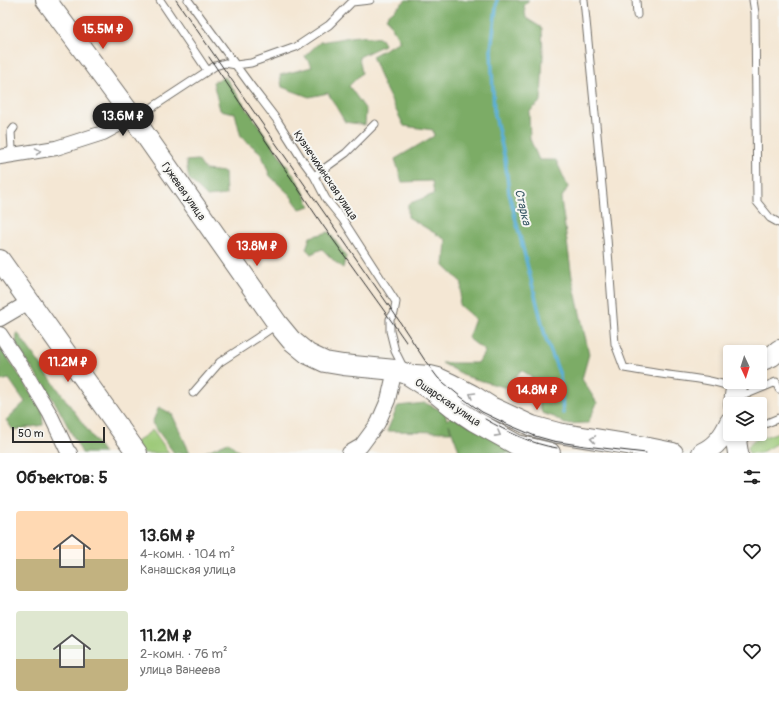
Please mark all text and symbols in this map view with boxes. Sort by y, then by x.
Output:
pin: 15.5M ₽ [66,16,140,50]
text: 15.5M ₽ [82,21,124,37]
pin: 13.6M ₽ [86,103,160,137]
text: 13.6M ₽ [102,108,144,124]
street label: Кузнечихинская улица [291,128,360,222]
one-way arrow [35,147,42,156]
street label: Гужевая улица [159,160,208,223]
water label: Старка [511,188,534,228]
pin: 13.8M ₽ [220,233,294,267]
text: 13.8M ₽ [236,238,278,254]
north arrow [723,345,767,389]
map controls [723,345,767,441]
pin: 11.2M ₽ [31,349,105,383]
text: 11.2M ₽ [48,354,88,370]
street label: Ошарская улица [412,376,483,429]
pin: 14.8M ₽ [500,377,574,411]
text: 14.8M ₽ [516,382,558,398]
one-way arrow [469,393,476,400]
button: layers [723,397,767,441]
scale bar [12,425,105,444]
text: 50 m [18,427,44,440]
one-way arrow [494,429,501,436]
one-way arrow [590,435,596,444]
icon: filters [741,466,763,488]
text: Объектов: 5 [16,467,108,488]
text: 13.6M ₽ [140,525,196,546]
icon: home [48,527,96,575]
icon: heart [741,540,763,562]
text: 4-комн. · 104 m² [140,546,235,562]
text: Канашская улица [140,562,236,578]
text: 11.2M ₽ [140,625,193,646]
icon: home [48,627,96,675]
icon: heart [741,640,763,662]
text: 2-комн. · 76 m² [140,646,228,662]
text: улица Ванеева [140,662,220,678]

